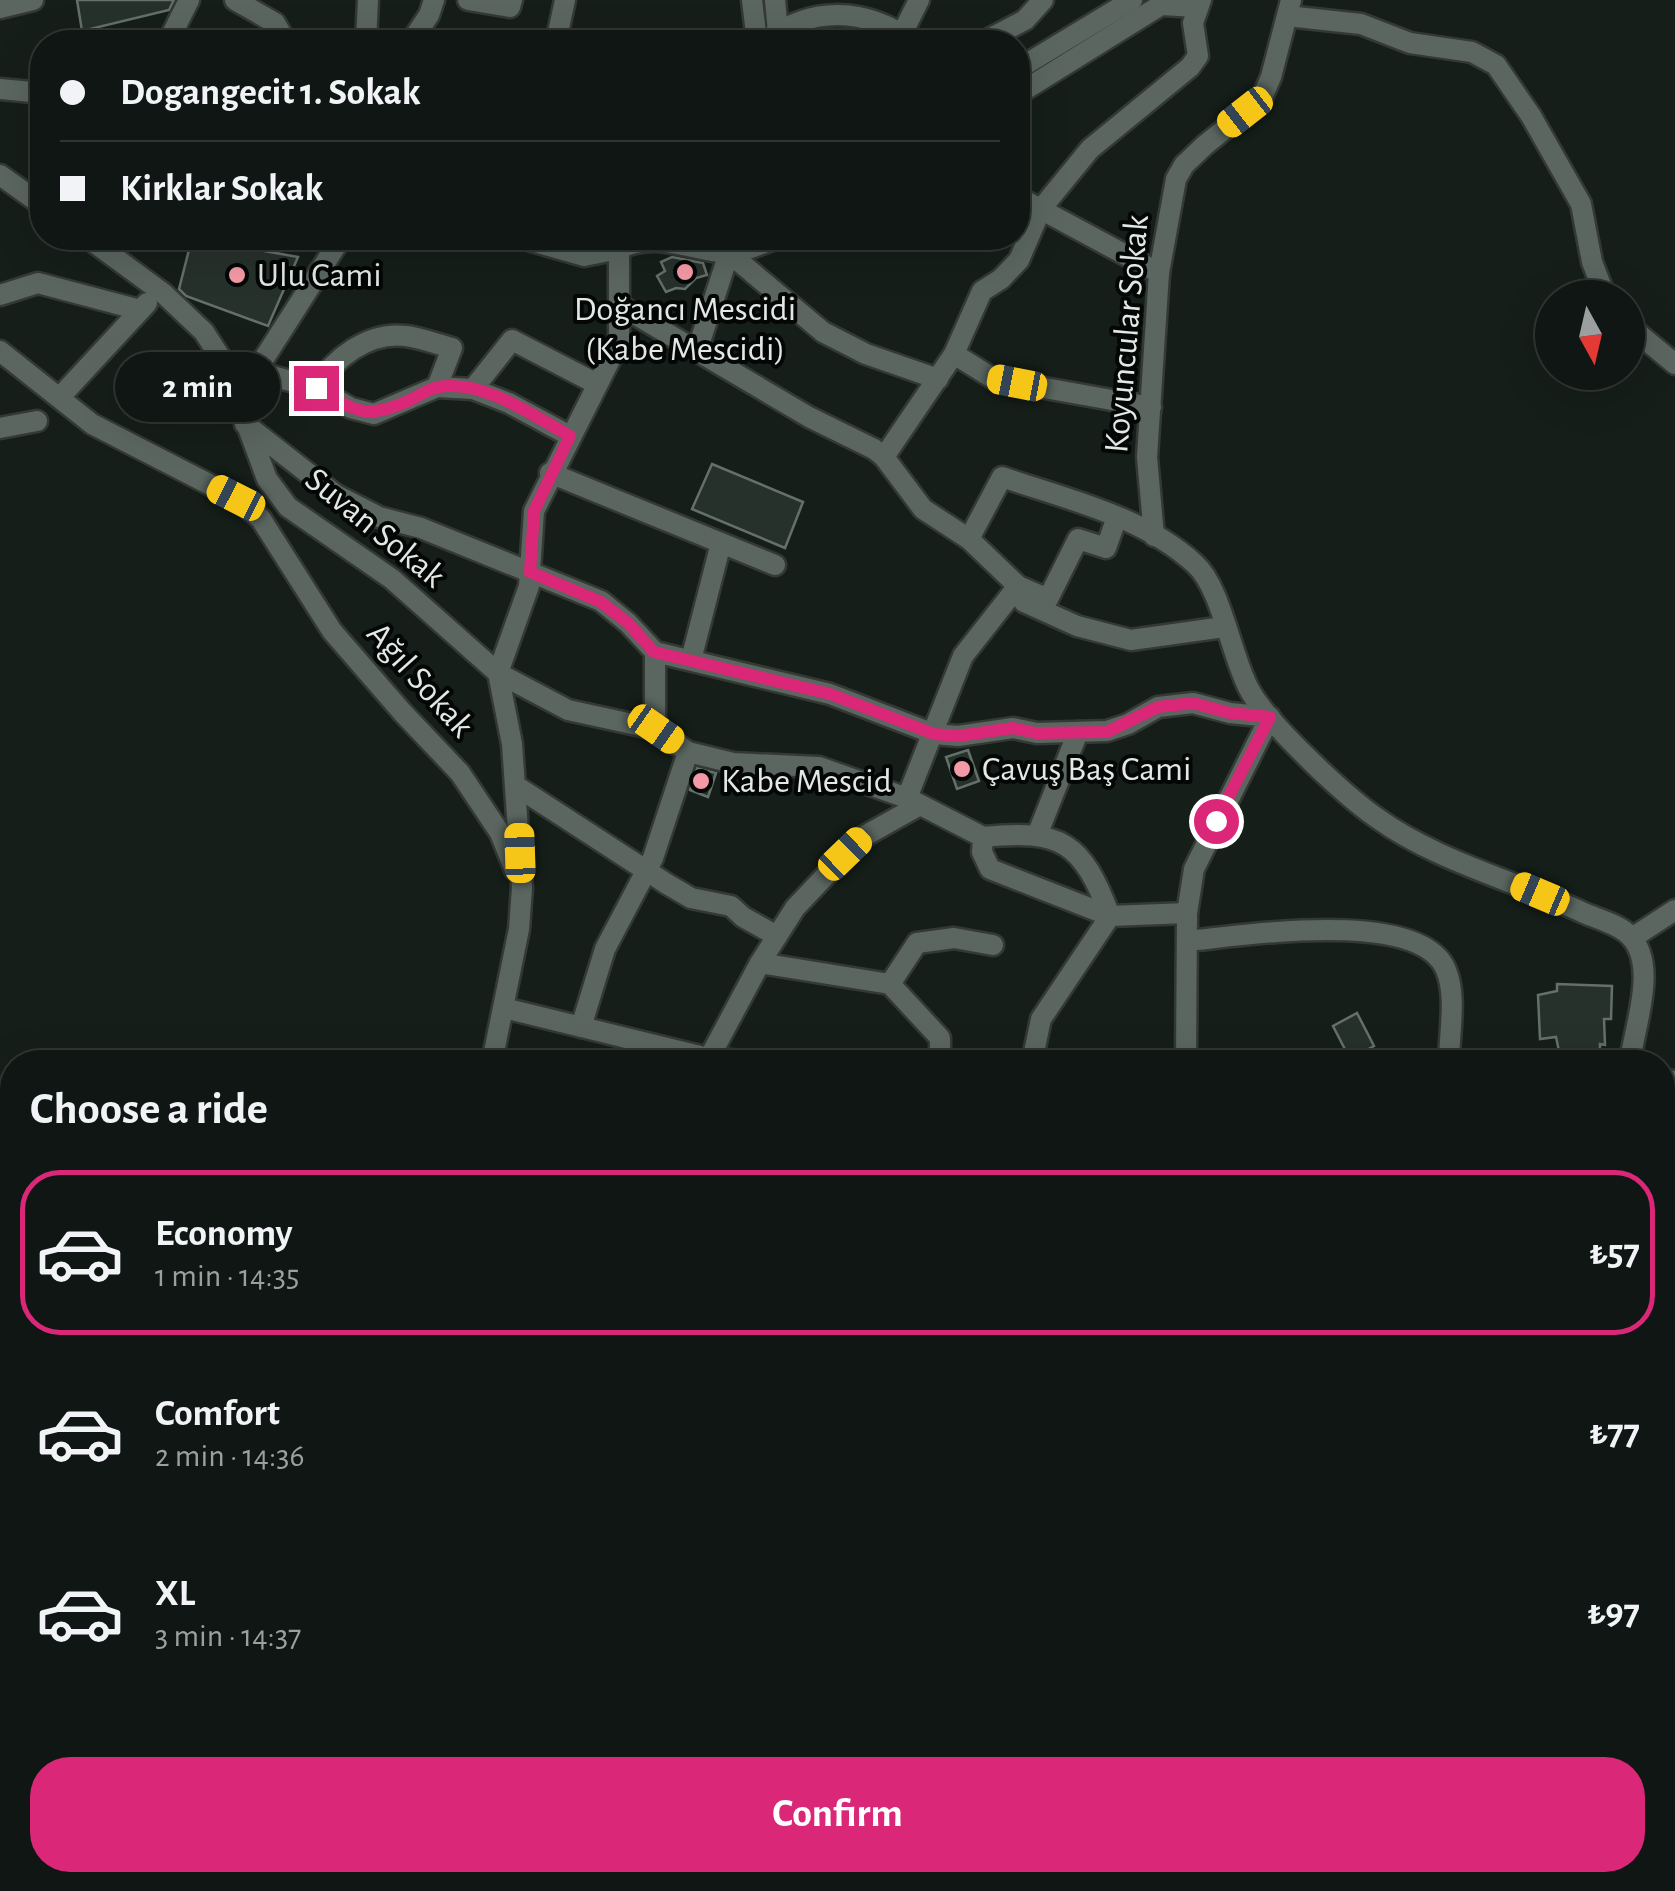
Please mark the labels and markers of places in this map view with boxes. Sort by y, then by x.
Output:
place label: Ulu Cami [257,258,382,293]
marker: Doğancı Mescidi (Kabe Mescidi) [674,261,696,283]
marker: Ulu Cami [226,264,248,286]
place label: Doğancı Mescidi (Kabe Mescidi) [574,292,796,367]
place label: Çavuş Baş Cami [982,752,1191,787]
marker: Çavuş Baş Cami [951,758,973,780]
place label: Kabe Mescid [721,764,892,799]
marker: Kabe Mescid [690,770,712,792]

